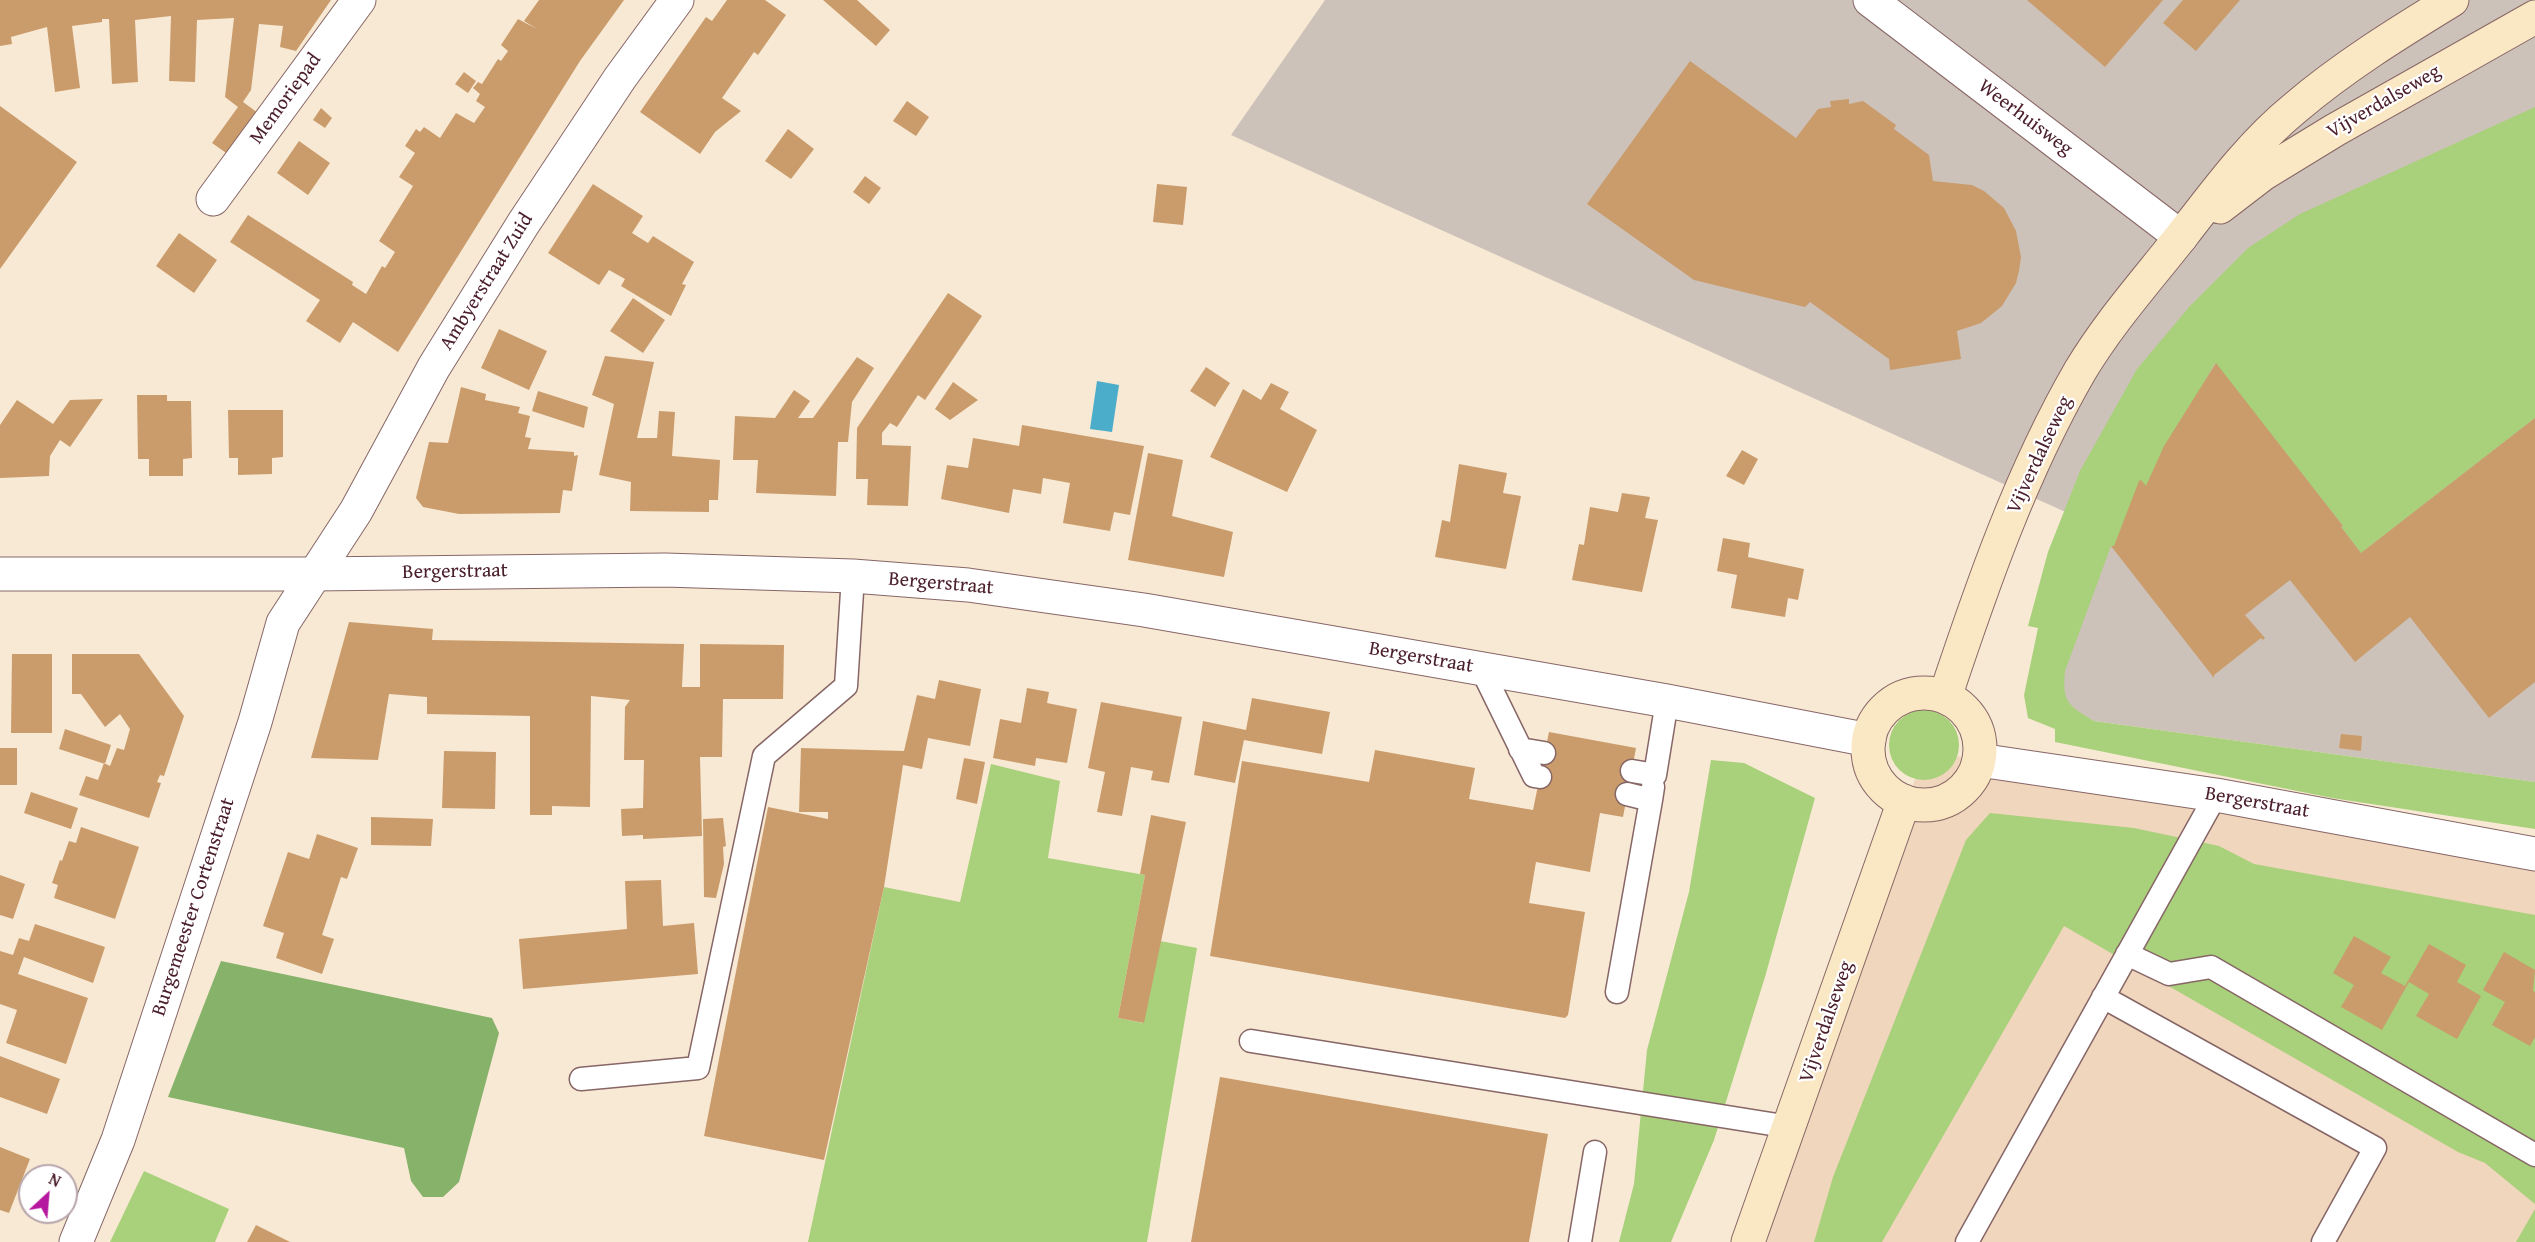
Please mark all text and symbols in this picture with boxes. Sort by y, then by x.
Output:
street label: Memoriepad [245,49,327,149]
street label: Vijverdalseweg [2323,60,2445,144]
street label: Weerhuisweg [1973,75,2077,161]
street label: Ambyerstraat Zuid [435,209,539,355]
street label: Vijverdalseweg [2002,392,2078,518]
street label: Bergerstraat [402,559,508,585]
street label: Bergerstraat [887,567,995,601]
street label: Bergerstraat [1367,637,1475,679]
street label: Bergerstraat [2203,782,2311,824]
street label: Burgemeester Cortenstraat [147,795,241,1019]
street label: Vijverdalseweg [1795,958,1859,1086]
north arrow [18,1164,78,1224]
text: N [45,1166,65,1193]

